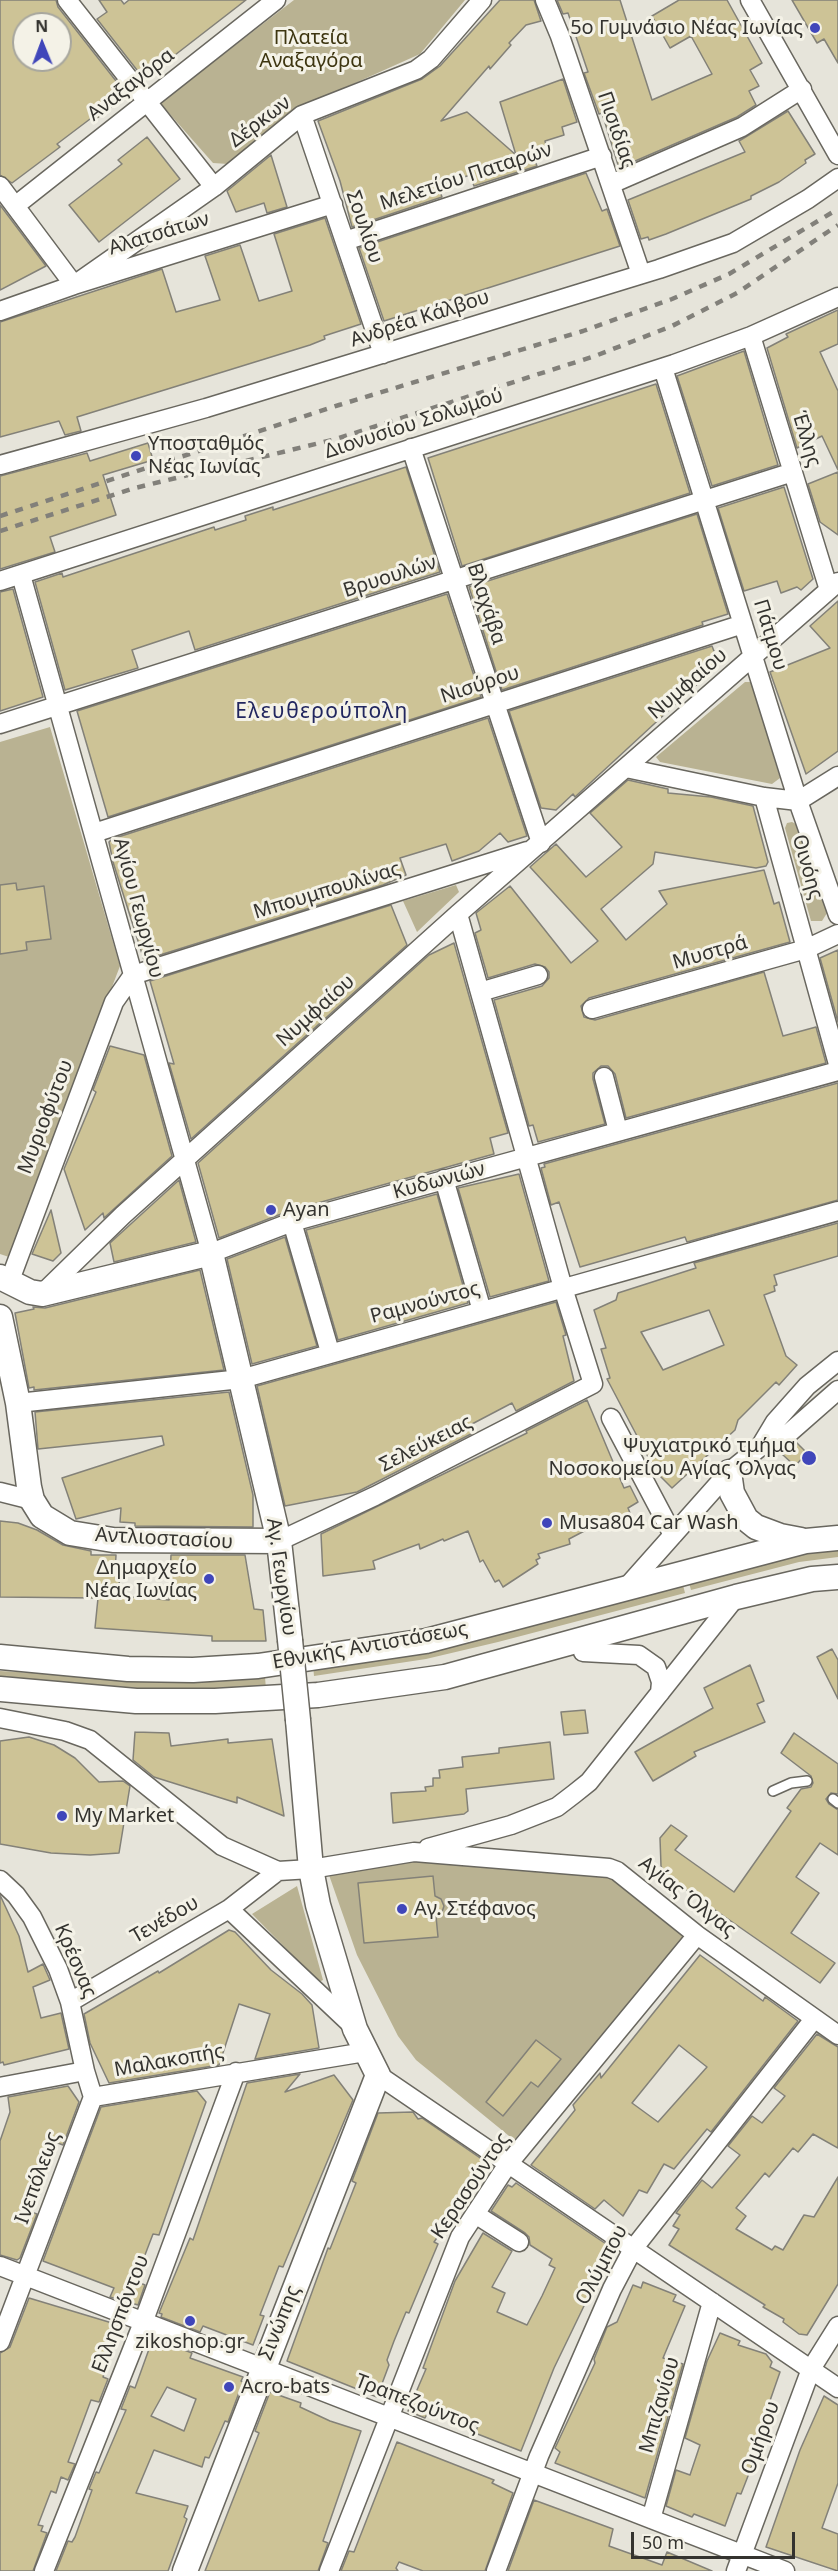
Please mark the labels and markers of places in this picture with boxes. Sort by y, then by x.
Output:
place label: 5ο Γυμνάσιο Νέας Ιωνίας [570,16,803,40]
marker: 5ο Γυμνάσιο Νέας Ιωνίας [808,21,822,35]
place label: Υποσταθμός Νέας Ιωνίας [148,432,264,479]
marker: Υποσταθμός Νέας Ιωνίας [129,449,143,463]
place label: Ayan [283,1198,330,1222]
marker: Ayan [264,1203,278,1217]
place label: Ψυχιατρικό τμήμα Νοσοκομείου Αγίας Όλγας [548,1434,796,1481]
marker: Ψυχιατρικό τμήμα Νοσοκομείου Αγίας Όλγας [800,1449,818,1467]
place label: Musa804 Car Wash [559,1511,738,1535]
marker: Musa804 Car Wash [540,1516,554,1530]
place label: Δημαρχείο Νέας Ιωνίας [84,1556,197,1603]
marker: Δημαρχείο Νέας Ιωνίας [202,1572,216,1586]
place label: My Market [74,1804,174,1828]
marker: My Market [55,1809,69,1823]
place label: Αγ. Στέφανος [414,1897,536,1921]
marker: Αγ. Στέφανος [395,1902,409,1916]
marker: zikoshop.gr [183,2314,197,2328]
place label: zikoshop.gr [135,2330,245,2354]
place label: Acro-bats [241,2375,330,2399]
marker: Acro-bats [222,2380,236,2394]

